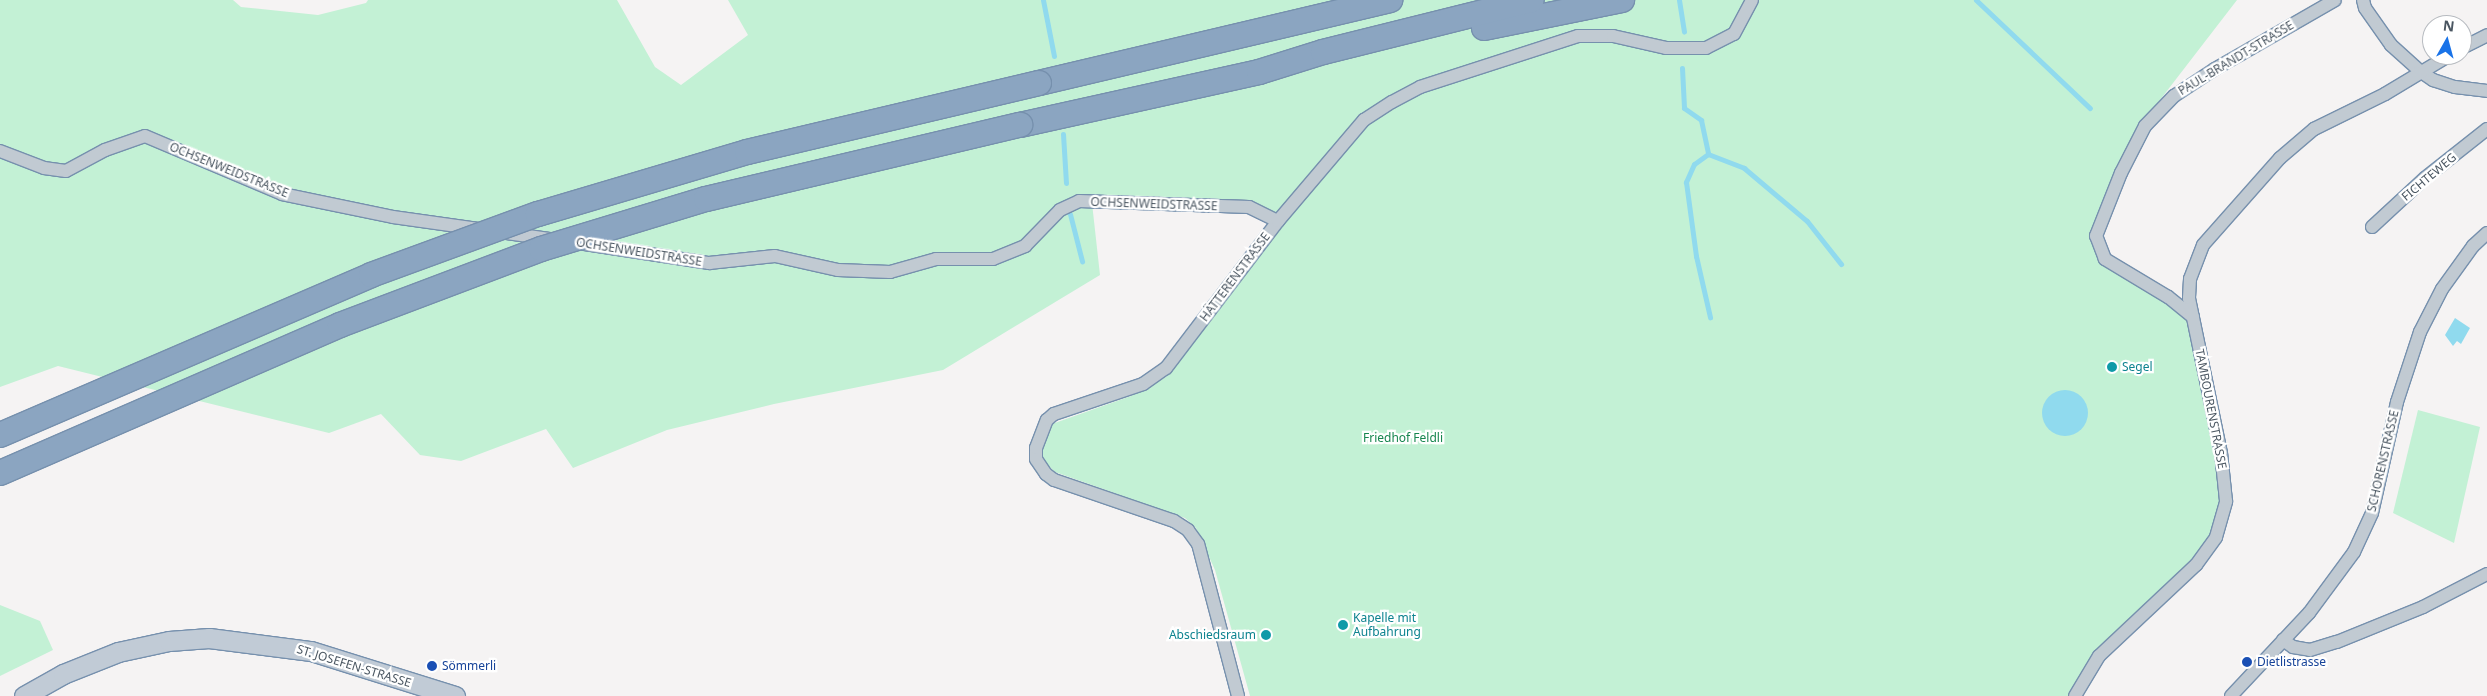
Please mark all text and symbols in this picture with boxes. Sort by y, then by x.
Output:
north arrow [2422,15,2472,65]
text: N [2442,15,2456,36]
street label: PAUL-BRANDT-STRASSE [2176,18,2296,98]
street label: OCHSENWEIDSTRASSE [167,140,291,200]
street label: FICHTEWEG [2399,150,2459,204]
street label: OCHSENWEIDSTRASSE [1090,195,1218,213]
street label: HÄTTERENSTRASSE [1197,230,1273,324]
street label: OCHSENWEIDSTRASSE [575,235,703,269]
street label: TAMBOURENSTRASSE [2192,348,2230,470]
place label: Segel [2122,360,2153,374]
marker: Segel [2106,361,2118,373]
street label: SCHORENSTRASSE [2364,409,2402,513]
park label: Friedhof Feldli [1363,431,1443,445]
place label: Kapelle mit Aufbahrung [1353,611,1421,639]
marker: Kapelle mit Aufbahrung [1337,619,1349,631]
place label: Abschiedsraum [1169,628,1256,642]
marker: Abschiedsraum [1260,629,1272,641]
street label: ST. JOSEFEN-STRASSE [295,642,413,690]
place label: Dietlistrasse [2257,655,2326,669]
marker: Dietlistrasse [2241,656,2253,668]
place label: Sömmerli [442,659,496,673]
marker: Sömmerli [426,660,438,672]

